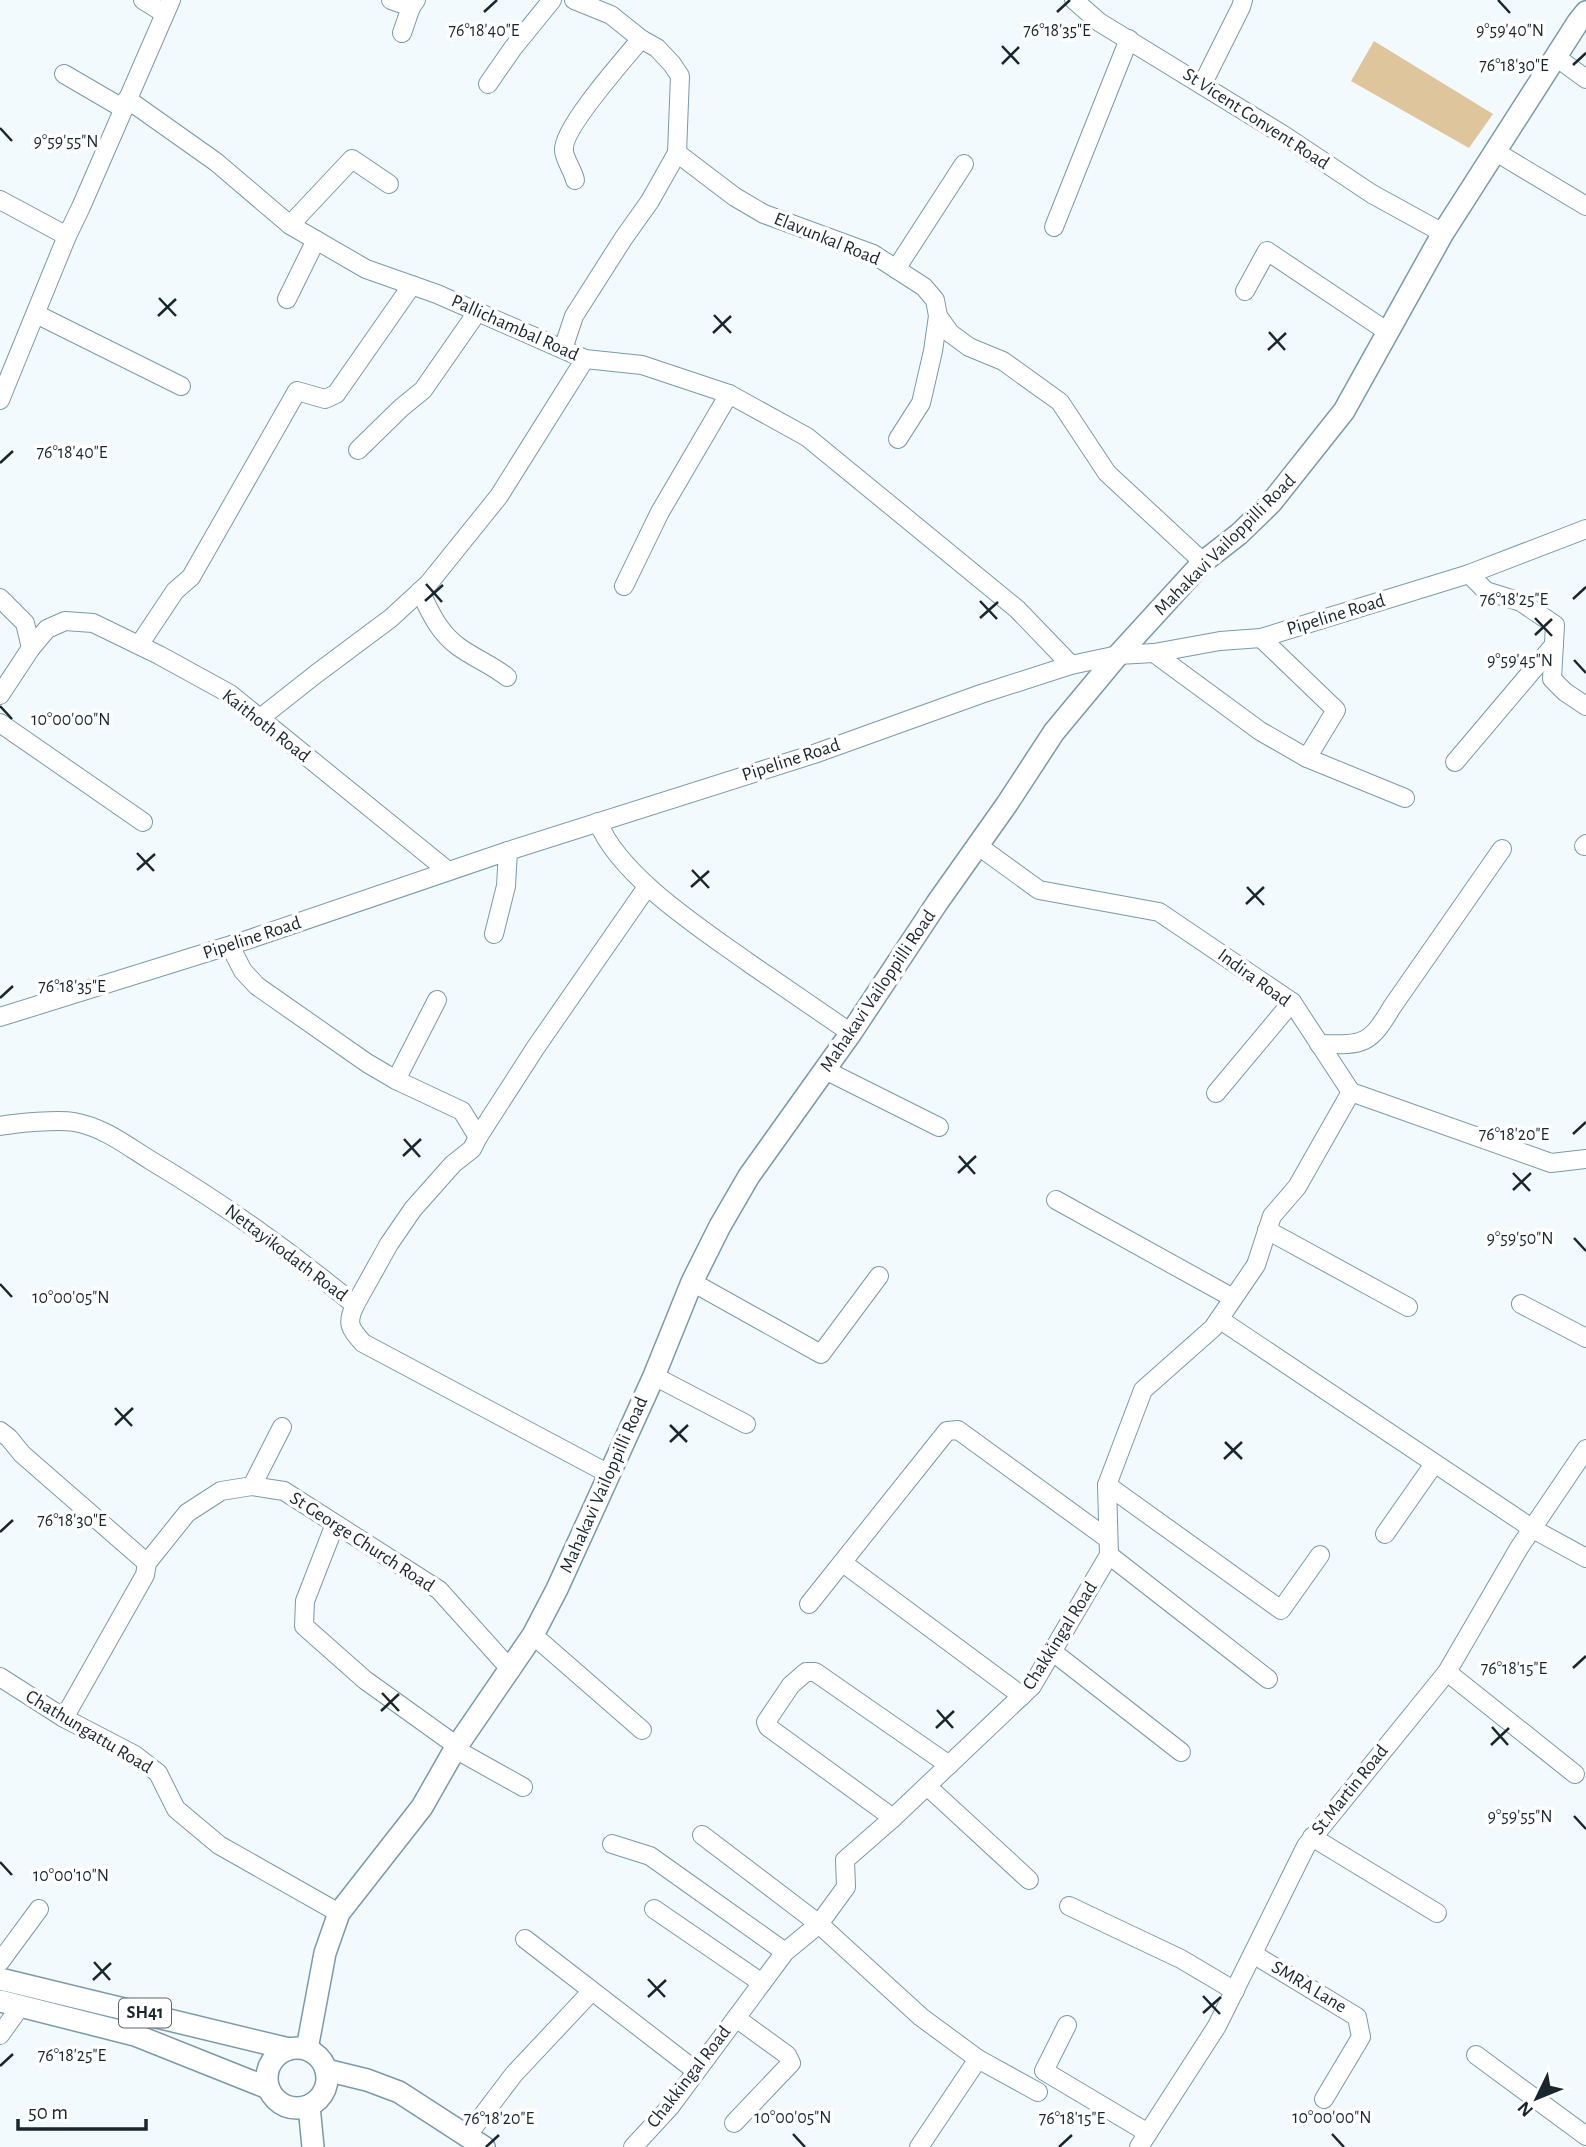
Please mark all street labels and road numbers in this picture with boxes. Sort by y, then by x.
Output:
street label: St Vicent Convent Road [1180,65,1333,173]
street label: Elavunkal Road [771,209,883,269]
street label: Pallichambal Road [448,291,582,365]
street label: Mahakavi Vailoppilli Road [1151,471,1299,619]
street label: Pipeline Road [1285,591,1388,639]
street label: Kaithoth Road [218,686,314,766]
street label: Pipeline Road [740,735,842,785]
street label: Mahakavi Vailoppilli Road [817,906,939,1075]
street label: Pipeline Road [201,913,303,963]
street label: Indira Road [1214,945,1294,1011]
street label: Nettayikodath Road [221,1201,351,1305]
street label: Mahakavi Vailoppilli Road [557,1394,652,1576]
street label: St George Church Road [286,1488,438,1596]
street label: Chakkingal Road [1019,1578,1101,1693]
street label: Chathungattu Road [22,1687,156,1777]
street label: St.Martin Road [1308,1741,1392,1839]
street label: SMRA Lane [1268,1957,1350,2017]
road number: SH41 [119,1998,171,2027]
street label: Chakkingal Road [643,2022,735,2132]

